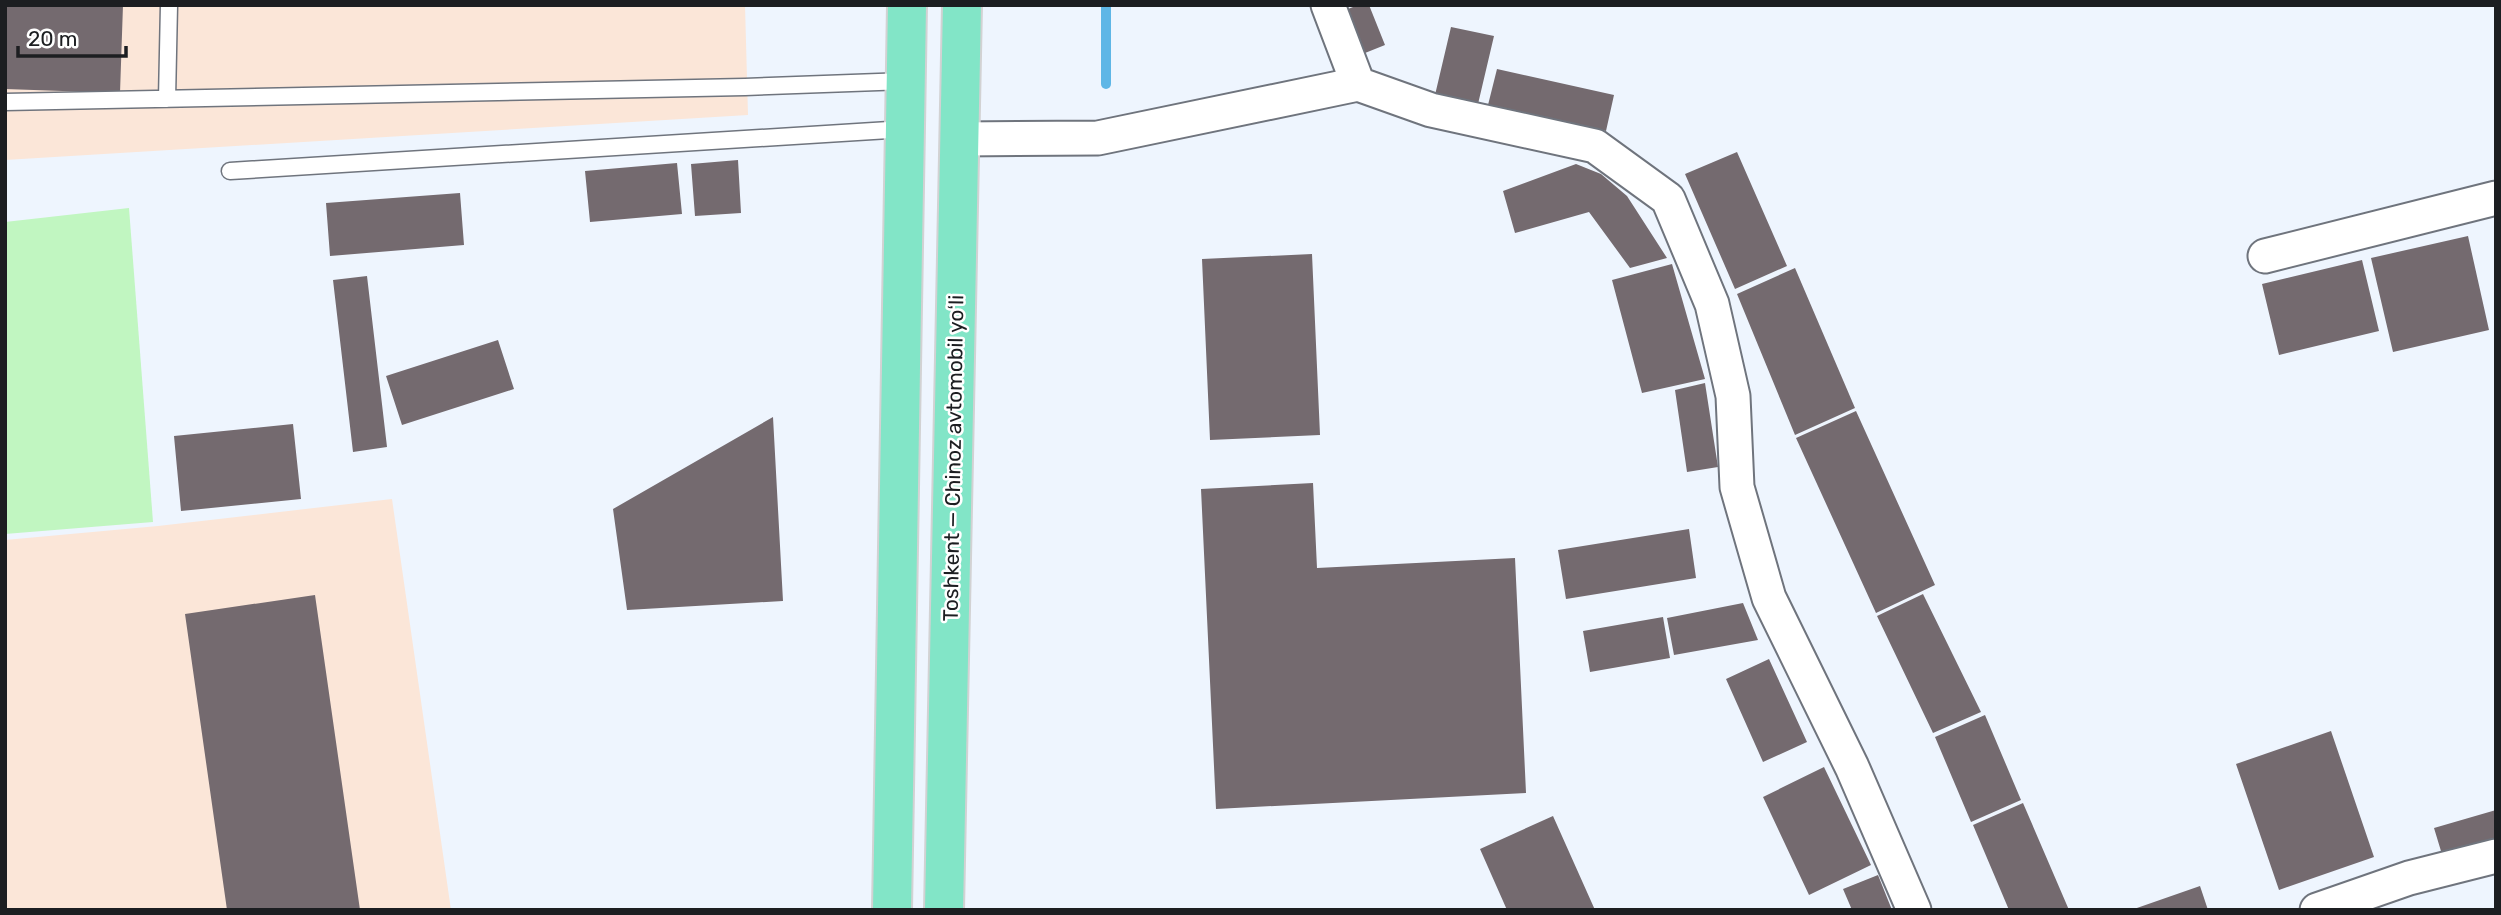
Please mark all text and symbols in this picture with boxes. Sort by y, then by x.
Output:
scale bar [18,14,126,58]
text: 20 m [28,26,77,51]
street label: Toshkent — Chinoz avtomobil yoʻli [938,294,968,622]

